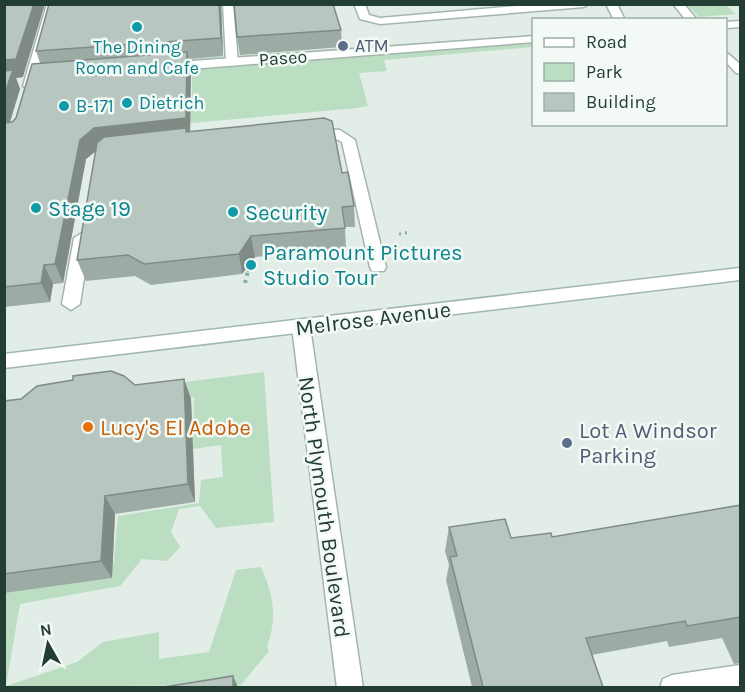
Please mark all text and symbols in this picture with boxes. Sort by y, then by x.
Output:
legend [532,18,727,126]
marker: The Dining Room and Cafe [130,20,144,34]
text: Road [586,31,627,53]
place label: ATM [355,35,389,57]
place label: The Dining Room and Cafe [75,36,199,79]
marker: ATM [336,39,350,53]
street label: Paseo [258,45,308,71]
text: Park [586,61,623,83]
text: Building [586,91,656,113]
place label: Dietrich [139,92,204,114]
place label: B-171 [76,95,114,117]
marker: Dietrich [120,96,134,110]
marker: B-171 [57,99,71,113]
place label: Stage 19 [48,196,131,222]
place label: Security [245,200,327,226]
marker: Stage 19 [29,201,43,215]
marker: Security [226,205,240,219]
place label: Paramount Pictures Studio Tour [263,240,463,291]
marker: Paramount Pictures Studio Tour [244,258,258,272]
street label: Melrose Avenue [294,297,452,341]
street label: North Plymouth Boulevard [293,375,355,640]
place label: Lucy's El Adobe [100,415,251,441]
place label: Lot A Windsor Parking [579,418,717,469]
marker: Lucy's El Adobe [81,420,95,434]
marker: Lot A Windsor Parking [560,436,574,450]
north arrow [18,614,78,674]
text: N [39,619,53,640]

